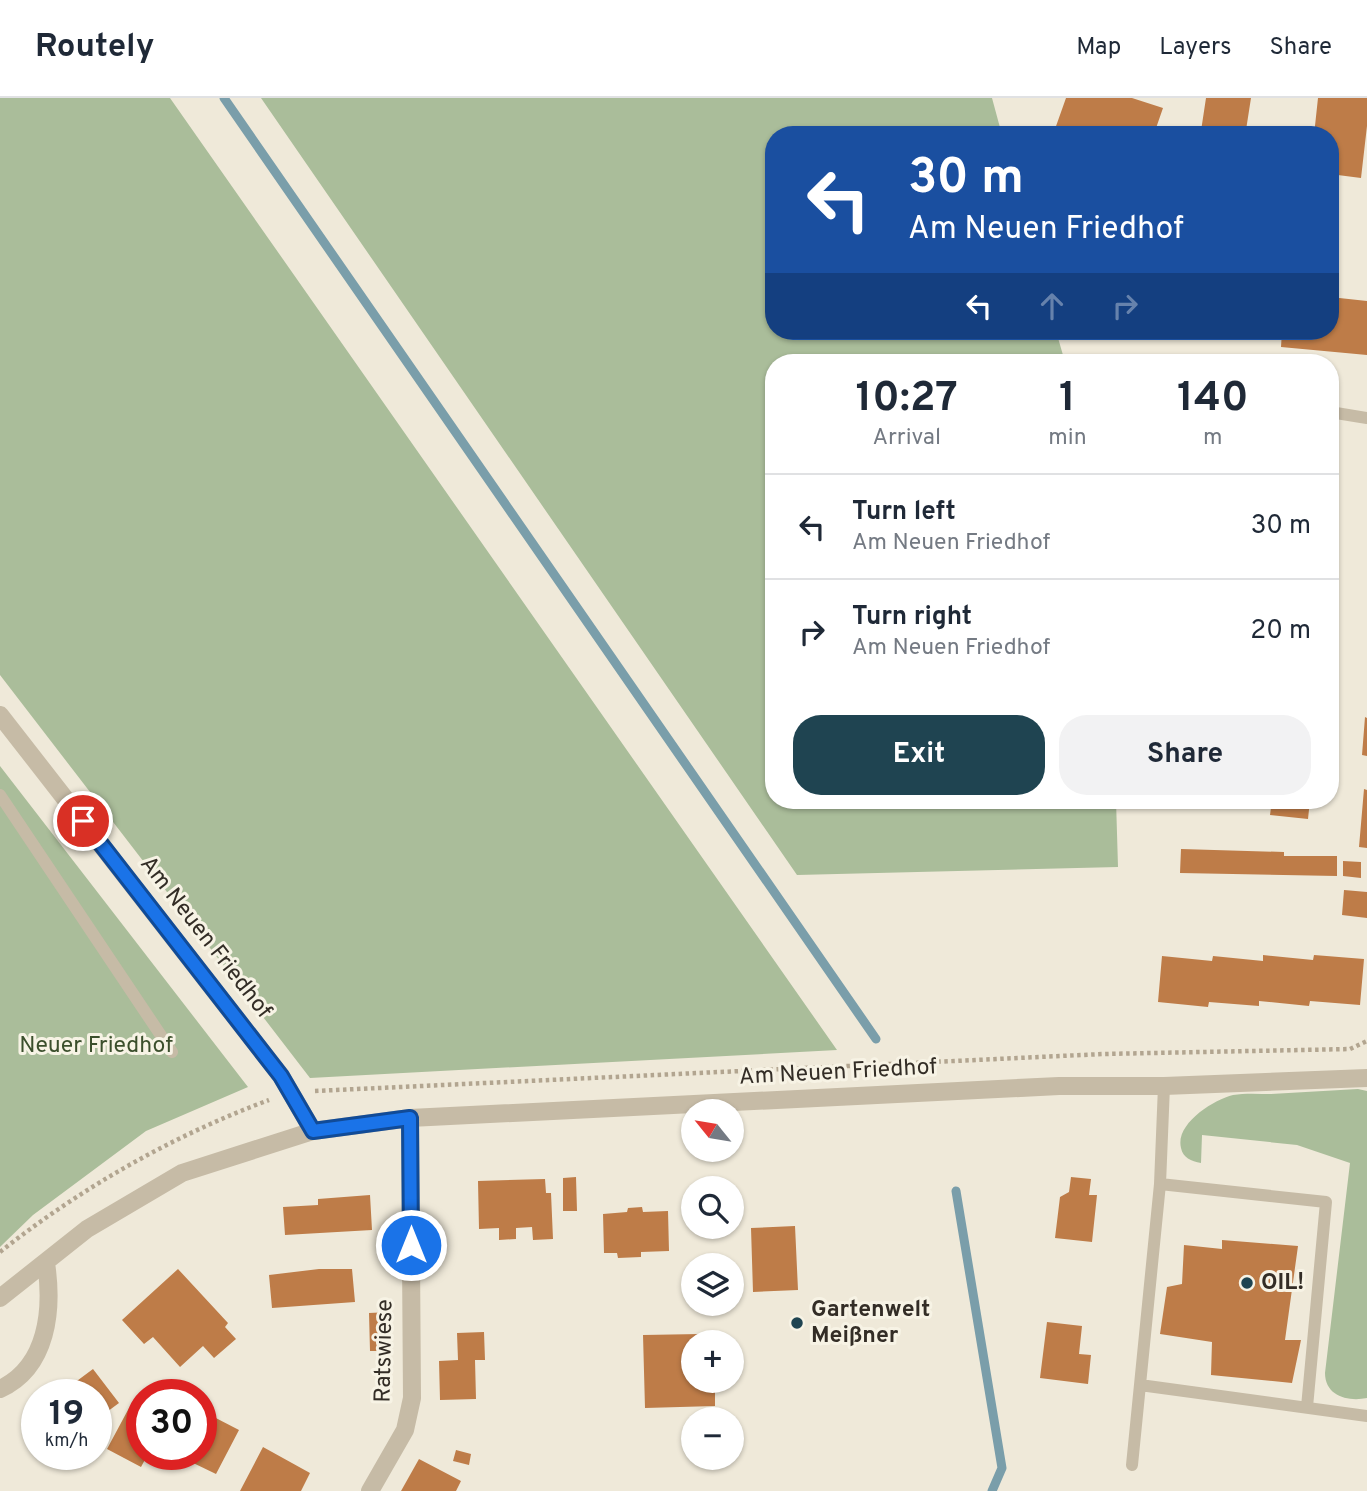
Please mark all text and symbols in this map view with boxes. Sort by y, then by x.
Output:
text: Routely [35,27,154,69]
text: Map [1076,33,1121,63]
text: Layers [1159,33,1231,63]
text: Share [1269,33,1332,63]
text: 30 m [908,149,1024,211]
icon: left [793,154,884,245]
text: Am Neuen Friedhof [908,210,1184,250]
icon: left [960,287,998,325]
icon: ahead [1033,287,1071,325]
icon: right [1106,287,1144,325]
text: 10:27 [855,373,958,426]
text: 1 [1059,373,1076,426]
text: 140 [1177,373,1249,426]
text: Arrival [872,424,941,453]
text: min [1048,424,1087,453]
text: m [1203,424,1223,453]
text: Turn left [852,496,956,529]
icon: left [793,508,831,546]
text: 30 m [1251,510,1311,543]
text: Am Neuen Friedhof [852,529,1050,558]
text: Turn right [852,601,972,634]
icon: right [793,613,831,651]
text: 20 m [1250,615,1311,648]
text: Am Neuen Friedhof [852,634,1050,663]
button: Exit [793,715,1045,795]
button: Share [1059,715,1311,795]
pin [53,791,113,851]
icon: arrive [64,802,102,840]
street label: Am Neuen Friedhof [133,851,278,1025]
park label: Neuer Friedhof [19,1032,173,1061]
street label: Am Neuen Friedhof [738,1053,938,1093]
north arrow [681,1099,744,1162]
map controls [681,1099,744,1470]
button: search [681,1176,744,1239]
position arrow [374,1208,448,1282]
button: layers [681,1253,744,1316]
place label: OIL! [1261,1269,1304,1298]
marker: OIL! [1239,1275,1255,1291]
place label: Gartenwelt Meißner [811,1296,930,1351]
street label: Ratswiese [370,1299,400,1403]
marker: Gartenwelt Meißner [789,1315,805,1331]
button: + [681,1330,744,1393]
speed limit sign: 30 [126,1379,217,1470]
text: 19 [49,1393,84,1437]
button: − [681,1407,744,1470]
text: km/h [45,1430,88,1453]

